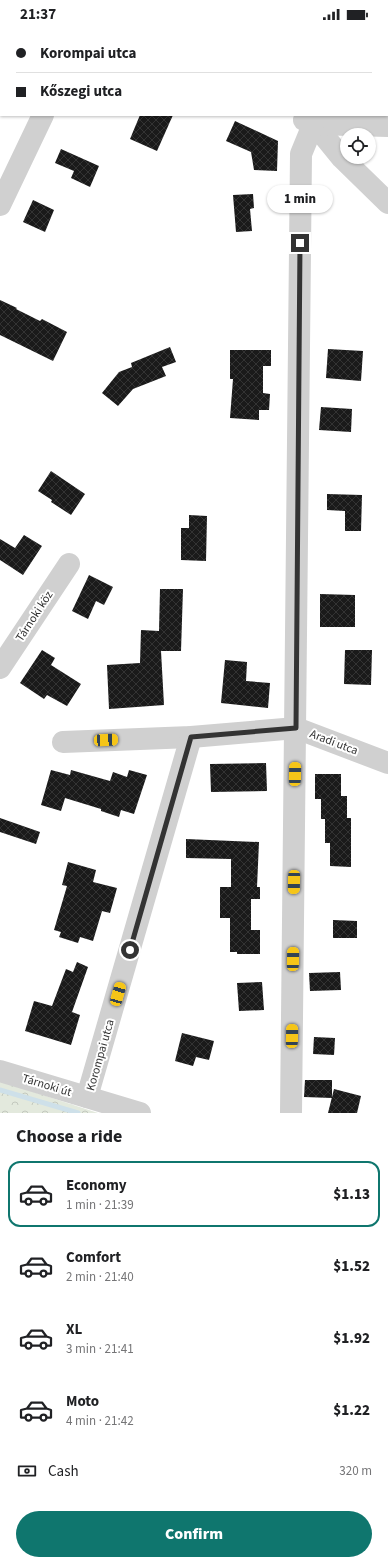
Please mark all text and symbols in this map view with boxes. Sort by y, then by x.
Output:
text: 21:37 [20,4,56,25]
text: Korompai utca [40,43,137,64]
text: Kőszegi utca [40,81,122,102]
map controls [340,128,376,164]
button: locate [340,128,376,164]
callout: 1 min [267,185,333,213]
text: 1 min [284,190,316,208]
route end [291,234,309,252]
street label: Tárnoki köz [12,588,57,645]
street label: Aradi utca [307,726,360,759]
car [94,733,118,747]
car [289,762,301,786]
car [288,870,300,894]
route start [121,941,139,959]
car [287,947,299,971]
car [109,981,127,1007]
street label: Korompai utca [82,1017,119,1093]
car [286,1024,298,1048]
street label: Tárnoki út [20,1070,74,1101]
text: Choose a ride [16,1124,122,1149]
text: Economy [66,1175,127,1196]
icon: car [18,1176,54,1212]
text: $1.13 [333,1184,370,1205]
text: 1 min · 21:39 [66,1196,134,1214]
text: Comfort [66,1247,121,1268]
icon: car [18,1248,54,1284]
text: $1.52 [333,1256,370,1277]
text: 2 min · 21:40 [66,1268,134,1286]
text: XL [66,1319,82,1340]
icon: car [18,1320,54,1356]
text: $1.92 [333,1328,370,1349]
text: 3 min · 21:41 [66,1340,134,1358]
text: Moto [66,1391,99,1412]
icon: car [18,1392,54,1428]
text: $1.22 [333,1400,370,1421]
text: 4 min · 21:42 [66,1412,134,1430]
icon: cash [16,1460,38,1482]
text: Cash [48,1461,79,1482]
text: 320 m [339,1462,372,1480]
button: Confirm [16,1511,372,1557]

